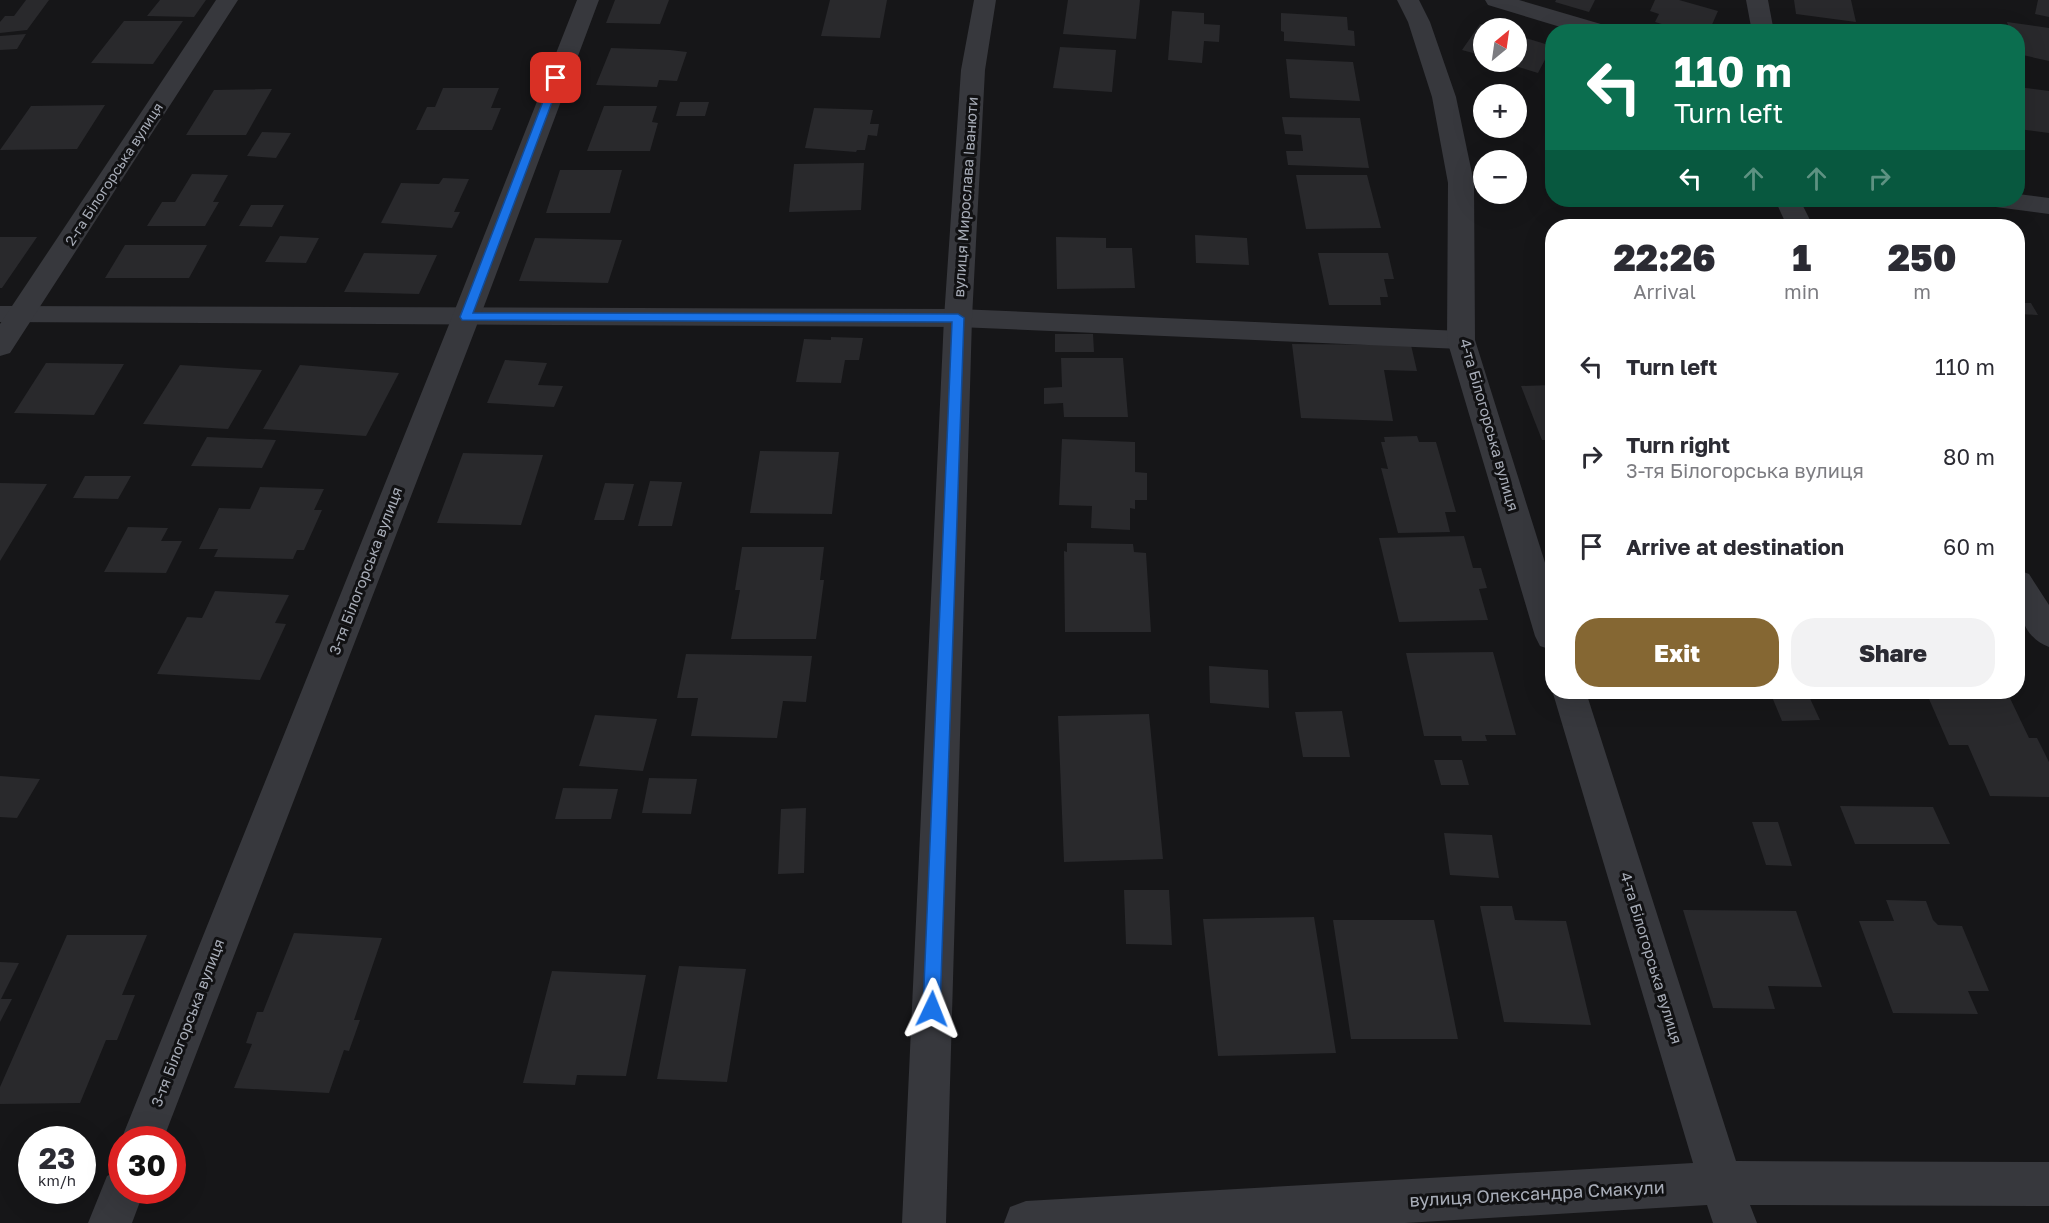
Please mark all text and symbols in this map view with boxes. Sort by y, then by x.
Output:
north arrow [1473,18,1527,72]
map controls [1473,18,1527,204]
text: 110 m [1674,46,1792,96]
icon: left [1575,48,1653,126]
pin [530,52,581,103]
icon: arrive [539,61,572,94]
button: + [1473,84,1527,138]
street label: вулиця Мирослава Іванюти [949,96,981,298]
text: Turn left [1674,97,1783,129]
street label: 2-га Білогорська вулиця [61,99,166,248]
button: − [1473,150,1527,204]
icon: left [1674,162,1707,195]
icon: ahead [1737,162,1770,195]
icon: ahead [1800,162,1833,195]
icon: right [1863,162,1896,195]
text: 22:26 [1613,236,1716,279]
text: 1 [1792,236,1811,279]
text: 250 [1888,236,1957,279]
text: Arrival [1633,279,1696,303]
text: min [1784,279,1819,303]
text: m [1913,279,1931,303]
street label: 4-та Білогорська вулиця [1457,336,1523,513]
icon: left [1575,350,1608,383]
text: Turn left [1626,353,1717,380]
text: 110 m [1935,353,1995,380]
text: Turn right [1626,431,1730,458]
icon: right [1575,440,1608,473]
text: 80 m [1943,443,1995,470]
text: 3-тя Білогорська вулиця [1626,458,1864,482]
street label: 3-тя Білогорська вулиця [325,484,405,657]
icon: arrive [1575,530,1608,563]
text: Arrive at destination [1626,533,1844,560]
text: 60 m [1943,533,1995,560]
button: Exit [1575,618,1779,687]
button: Share [1791,618,1995,687]
street label: 4-та Білогорська вулиця [1617,870,1687,1046]
street label: 3-тя Білогорська вулиця [147,936,227,1109]
position arrow [900,977,964,1041]
speed limit sign: 30 [108,1126,186,1204]
text: 23 [39,1140,75,1176]
text: km/h [38,1171,76,1189]
street label: вулиця Олександра Смакули [1409,1175,1665,1211]

